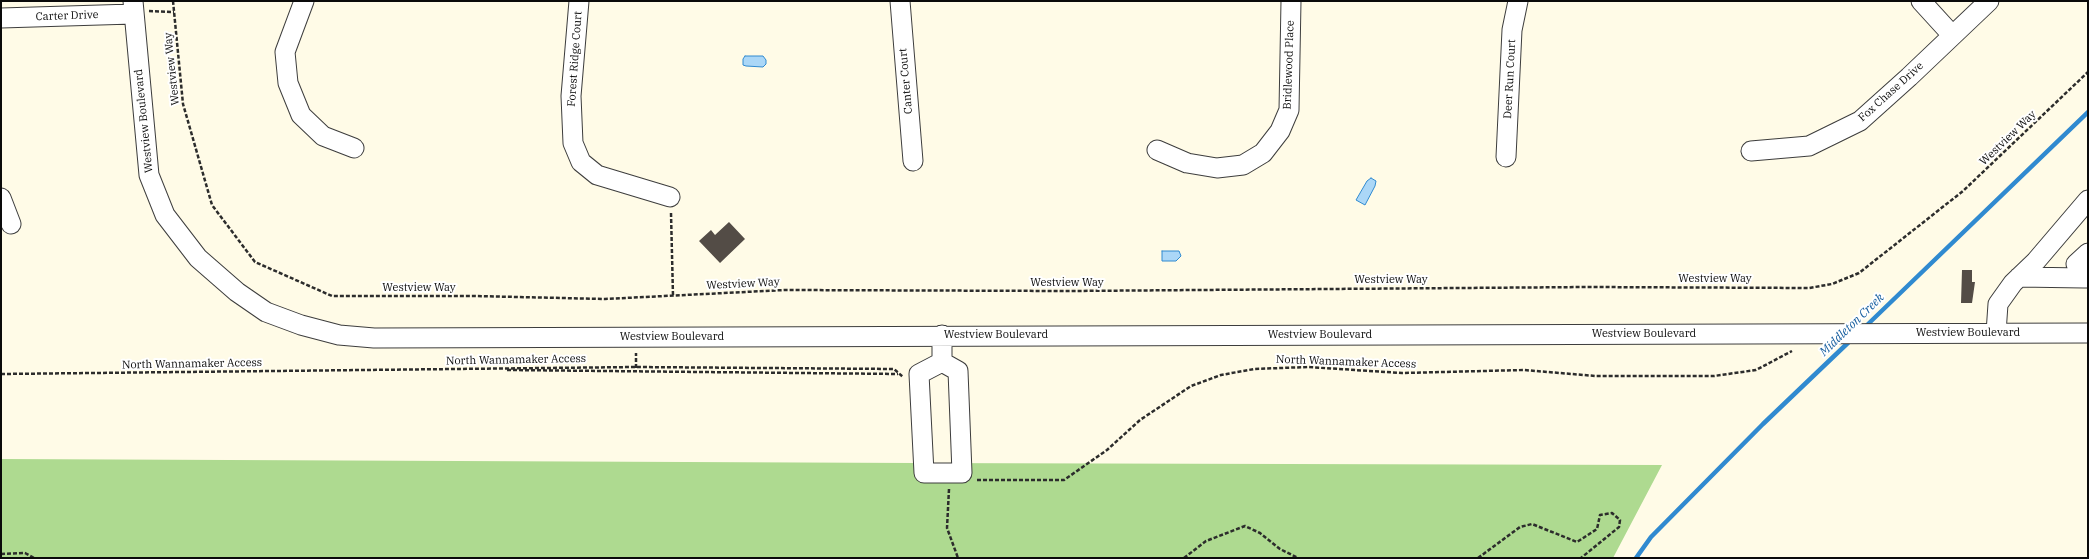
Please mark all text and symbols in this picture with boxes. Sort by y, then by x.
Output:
street label: Carter Drive [35,8,99,24]
street label: Forest Ridge Court [565,11,585,107]
street label: Bridlewood Place [1281,20,1297,110]
street label: Westview Way [162,32,182,106]
street label: Deer Run Court [1501,39,1519,119]
street label: Canter Court [897,47,915,115]
street label: Fox Chase Drive [1856,59,1926,125]
street label: Westview Boulevard [132,68,156,174]
street label: Westview Way [1977,108,2039,168]
street label: Westview Way [1678,272,1752,286]
street label: Westview Way [1354,273,1428,287]
street label: Westview Way [706,275,780,293]
street label: Westview Way [1030,276,1104,290]
street label: Westview Way [382,281,456,295]
water label: Middleton Creek [1817,291,1887,359]
street label: Westview Boulevard [1916,326,2020,340]
street label: Westview Boulevard [1592,327,1696,341]
street label: Westview Boulevard [944,328,1048,342]
street label: Westview Boulevard [1268,328,1372,342]
street label: Westview Boulevard [620,330,724,344]
street label: North Wannamaker Access [446,352,586,368]
street label: North Wannamaker Access [1276,353,1416,371]
street label: North Wannamaker Access [122,356,262,372]

